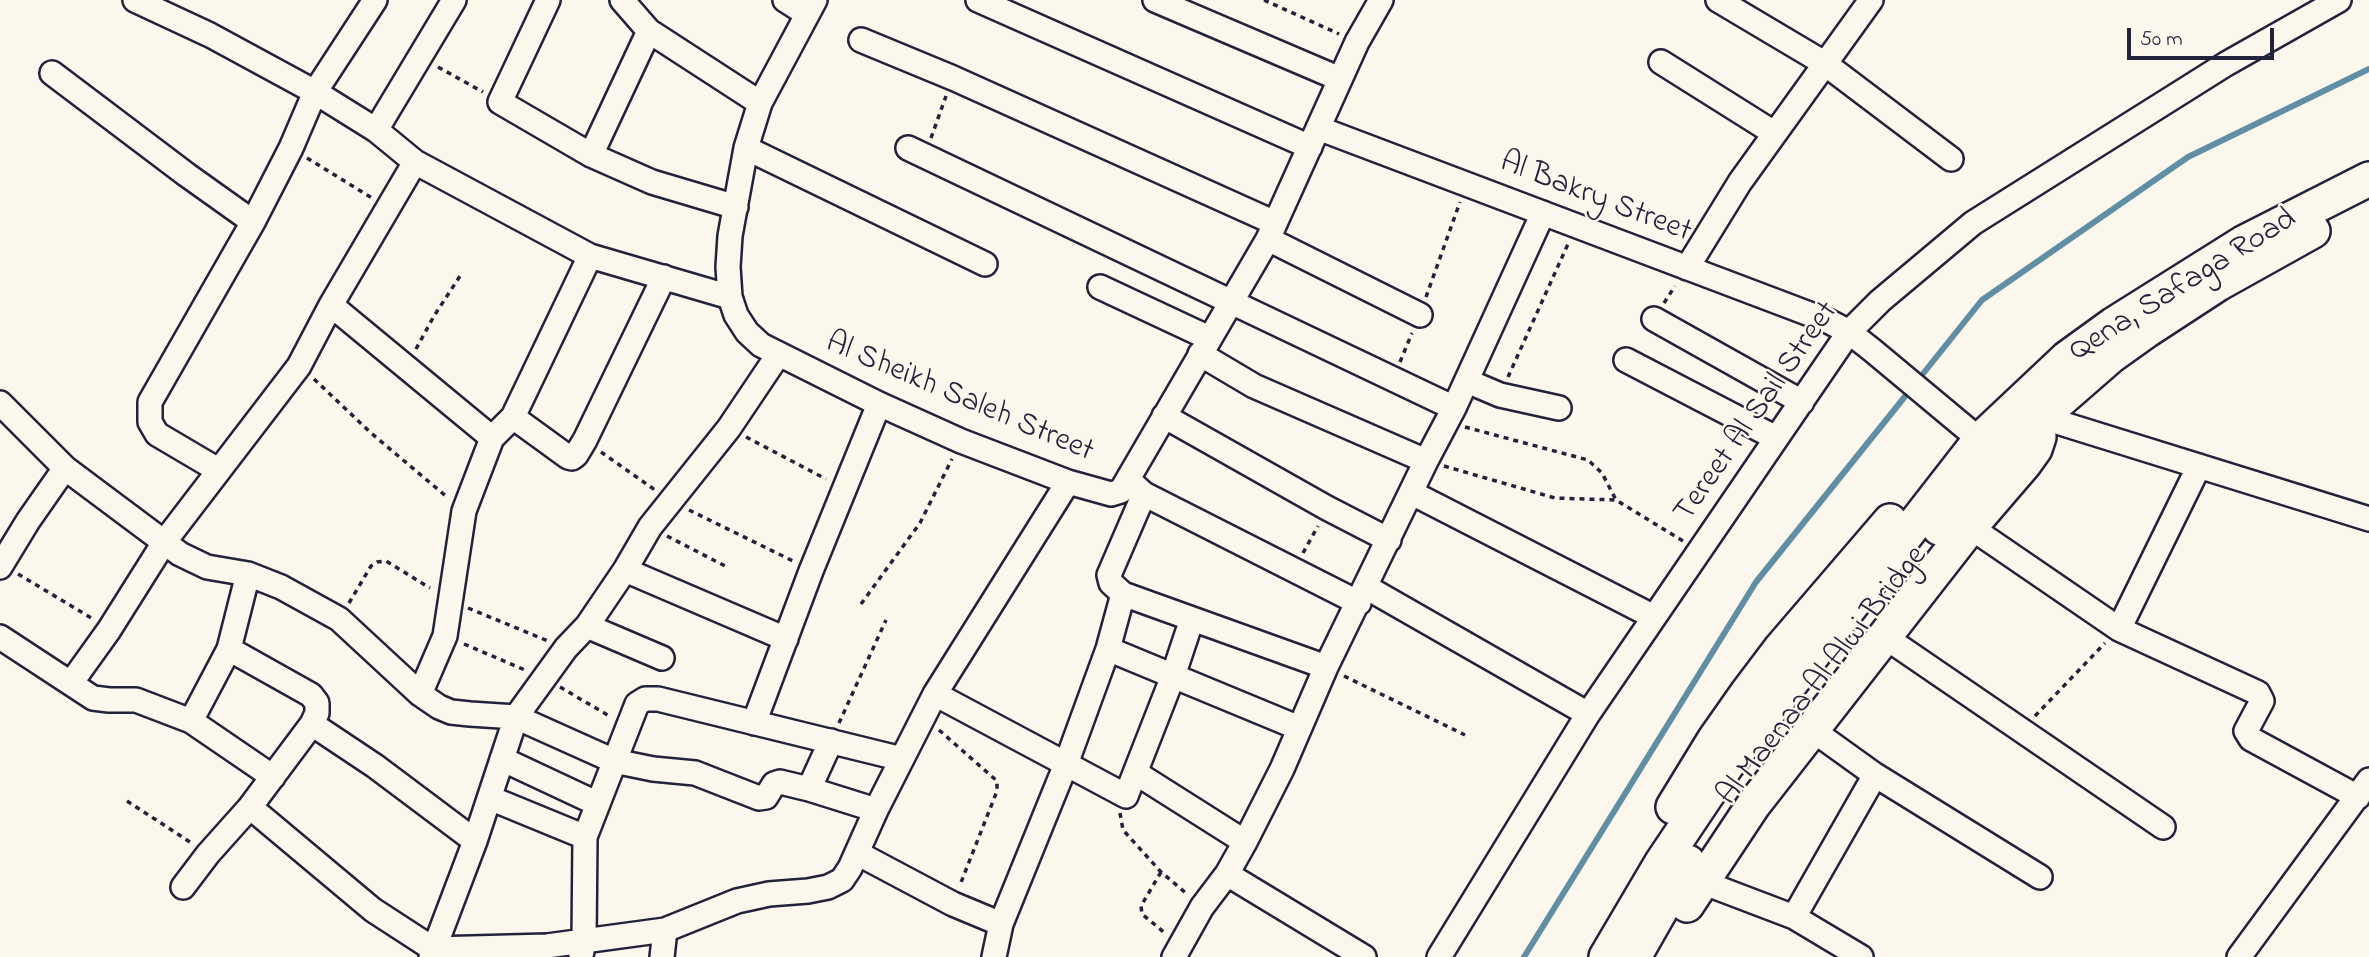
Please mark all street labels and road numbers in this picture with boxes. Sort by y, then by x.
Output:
street label: Al Bakry Street [1494,145,1696,253]
street label: Qena, Safaga Road [2063,202,2305,372]
street label: Tereet Al Sail Street [1668,295,1848,531]
street label: Al Sheikh Saleh Street [819,325,1099,473]
street label: Al Maenaa Al Alwi Bridge [1711,539,1937,815]

